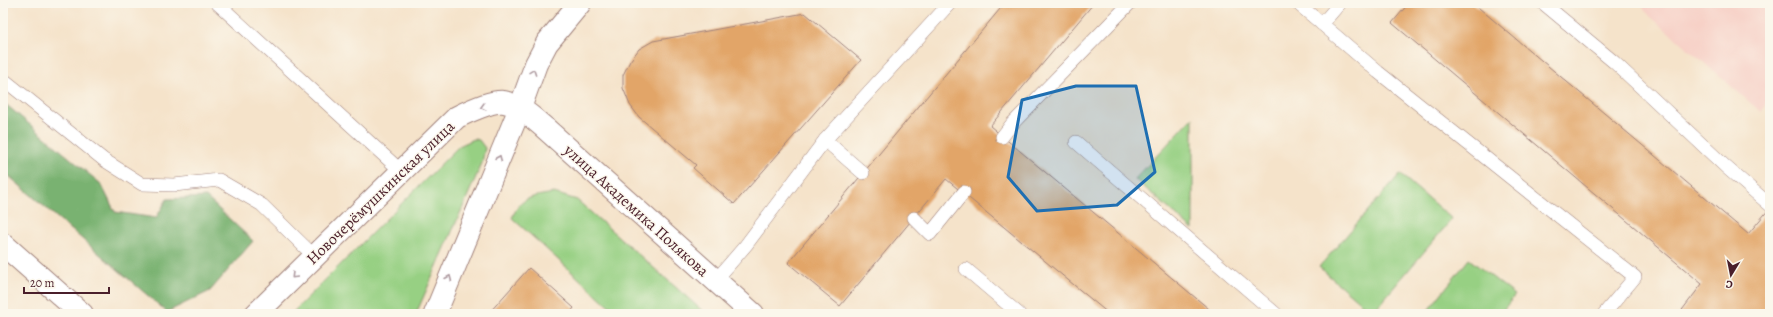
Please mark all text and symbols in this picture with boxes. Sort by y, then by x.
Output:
one-way arrow [528,68,537,75]
one-way arrow [479,102,486,110]
street label: Новочерёмушкинская улица [302,116,460,270]
street label: улица Академика Полякова [558,139,714,282]
one-way arrow [495,154,503,161]
north arrow [1711,255,1751,295]
scale bar [24,269,109,295]
one-way arrow [291,272,299,279]
text: 20 m [30,275,54,291]
one-way arrow [445,275,453,282]
text: С [1724,276,1734,292]

